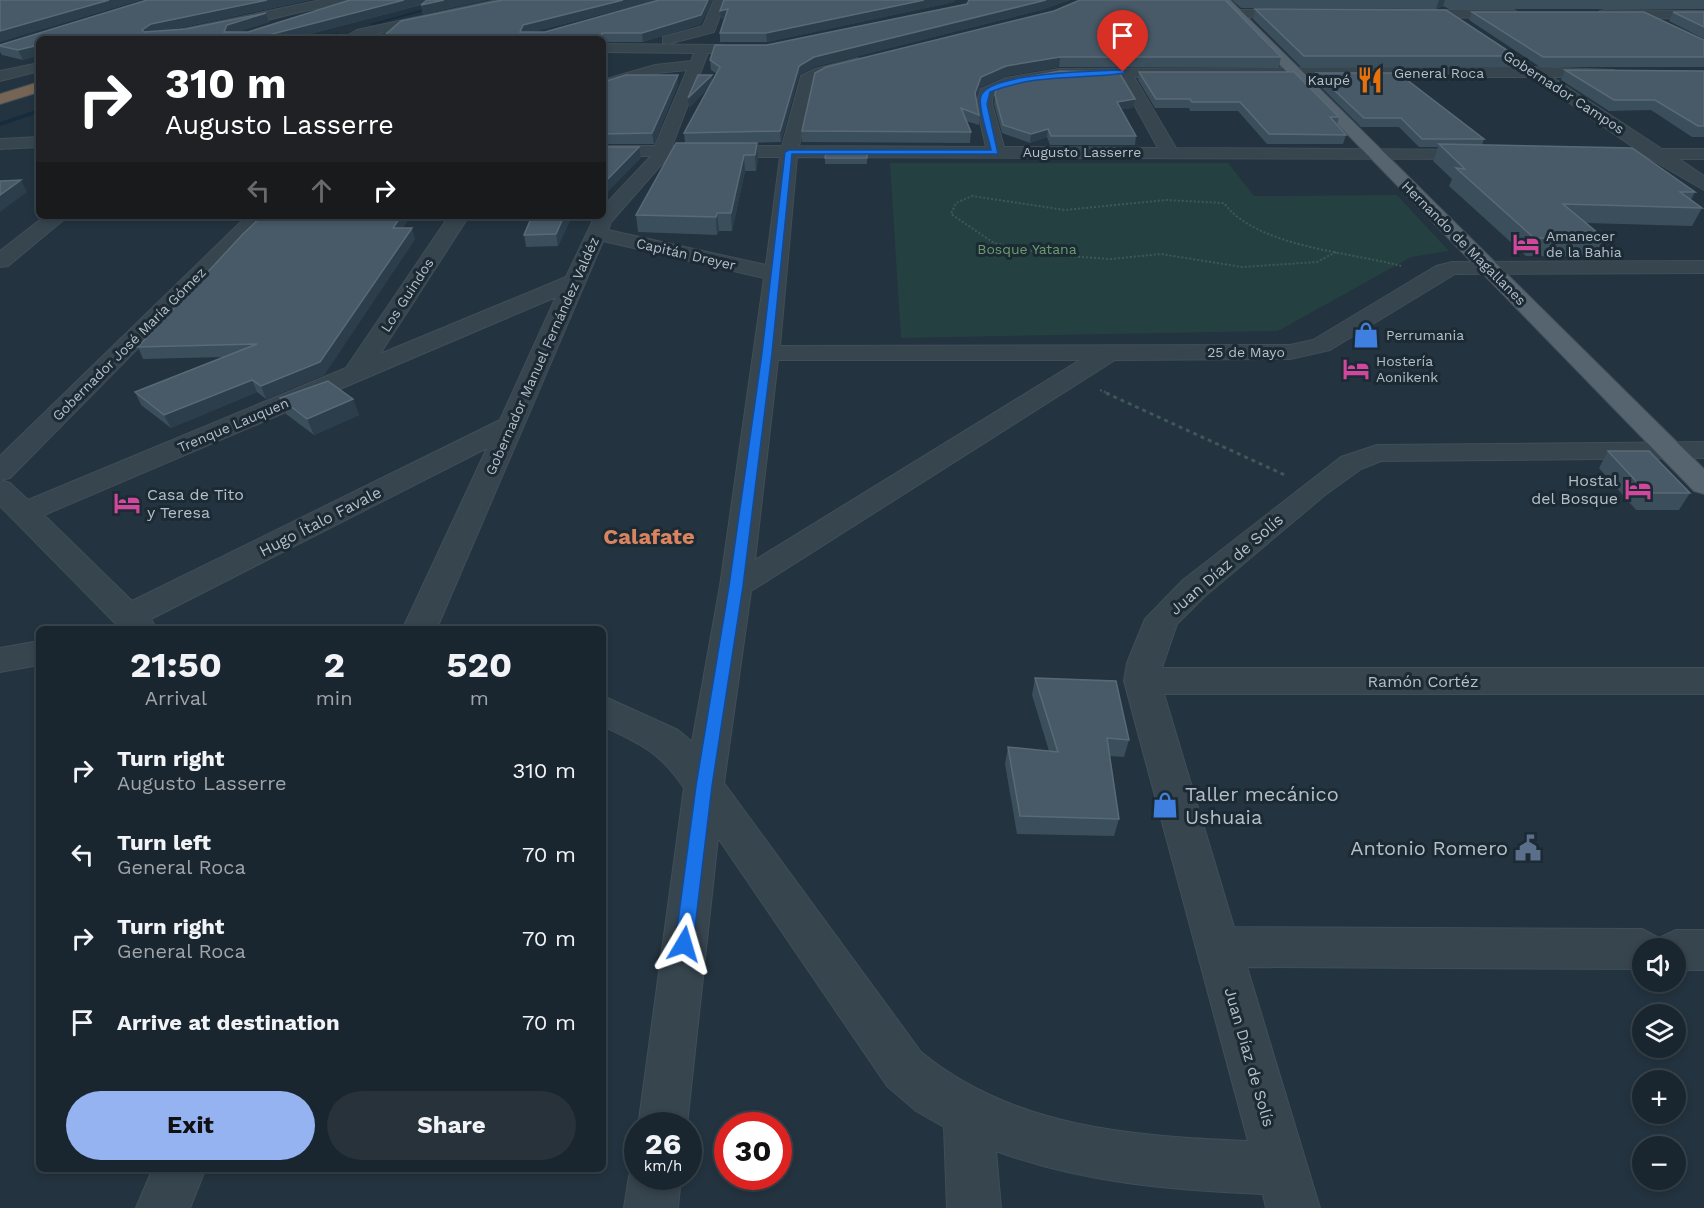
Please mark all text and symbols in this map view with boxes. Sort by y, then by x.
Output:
pin [1097,10,1148,72]
icon: arrive [1106,19,1139,52]
street label: Gobernador Campos [1501,47,1627,137]
text: 310 m [165,59,287,108]
icon: right [66,60,144,138]
restaurant icon: Kaupé [1355,65,1385,95]
street label: General Roca [1394,65,1484,81]
place label: Kaupé [1308,72,1350,88]
text: Augusto Lasserre [165,109,394,141]
street label: Augusto Lasserre [1023,144,1141,160]
icon: left [242,174,275,207]
icon: ahead [305,174,338,207]
icon: right [368,174,401,207]
street label: Hernando de Magallanes [1399,178,1529,308]
place label: Amanecer de la Bahia [1546,228,1622,260]
hotel icon: Amanecer de la Bahia [1511,229,1541,259]
street label: Gobernador Manuel Fernández Valdéz [482,234,602,478]
street label: Capitán Dreyer [635,235,738,273]
park label: Bosque Yatana [977,241,1077,257]
street label: Los Guindos [377,255,437,335]
street label: Gobernador José María Gómez [49,264,209,424]
shop icon: Perrumania [1351,320,1381,350]
place label: Perrumania [1386,327,1464,343]
street label: 25 de Mayo [1207,344,1285,360]
place label: Hostería Aonikenk [1376,353,1438,385]
hotel icon: Hostería Aonikenk [1341,354,1371,384]
street label: Trenque Lauquen [175,394,291,456]
place label: Hostal del Bosque [1531,471,1618,508]
hotel icon: Hostal del Bosque [1623,474,1653,504]
street label: Hugo Ítalo Favale [256,482,384,560]
place label: Casa de Tito y Teresa [147,485,244,522]
hotel icon: Casa de Tito y Teresa [112,488,142,518]
street label: Juan Díaz de Solís [1166,510,1287,619]
district label: Calafate [603,524,695,549]
text: 21:50 [130,644,222,686]
text: 2 [323,644,345,686]
text: 520 [446,644,512,686]
street label: Ramón Cortéz [1367,672,1479,691]
text: Arrival [145,686,207,710]
text: min [316,686,353,710]
text: m [470,686,489,710]
text: Turn right [117,746,224,771]
icon: right [66,754,99,787]
text: 310 m [512,758,576,783]
text: Augusto Lasserre [117,771,287,795]
place label: Taller mecánico Ushuaia [1185,782,1339,829]
shop icon: Taller mecánico Ushuaia [1150,790,1180,820]
text: Turn left [117,830,211,855]
public building icon: Antonio Romero [1513,833,1543,863]
place label: Antonio Romero [1350,836,1508,860]
icon: left [66,838,99,871]
text: 70 m [522,842,576,867]
text: General Roca [117,855,246,879]
position arrow [652,912,716,976]
text: Turn right [117,914,224,939]
icon: right [66,922,99,955]
text: 70 m [522,926,576,951]
map controls [1632,938,1686,1190]
button: sound [1632,938,1686,992]
text: General Roca [117,939,246,963]
street label: Juan Díaz de Solís [1221,985,1279,1129]
button: layers [1632,1004,1686,1058]
icon: arrive [66,1006,99,1039]
text: Arrive at destination [117,1010,340,1035]
text: 70 m [522,1010,576,1035]
button: + [1632,1070,1686,1124]
button: Exit [66,1091,315,1160]
button: Share [327,1091,576,1160]
speed limit sign: 30 [714,1112,792,1190]
text: 26 [645,1126,681,1161]
button: − [1632,1136,1686,1190]
text: km/h [644,1157,682,1175]

